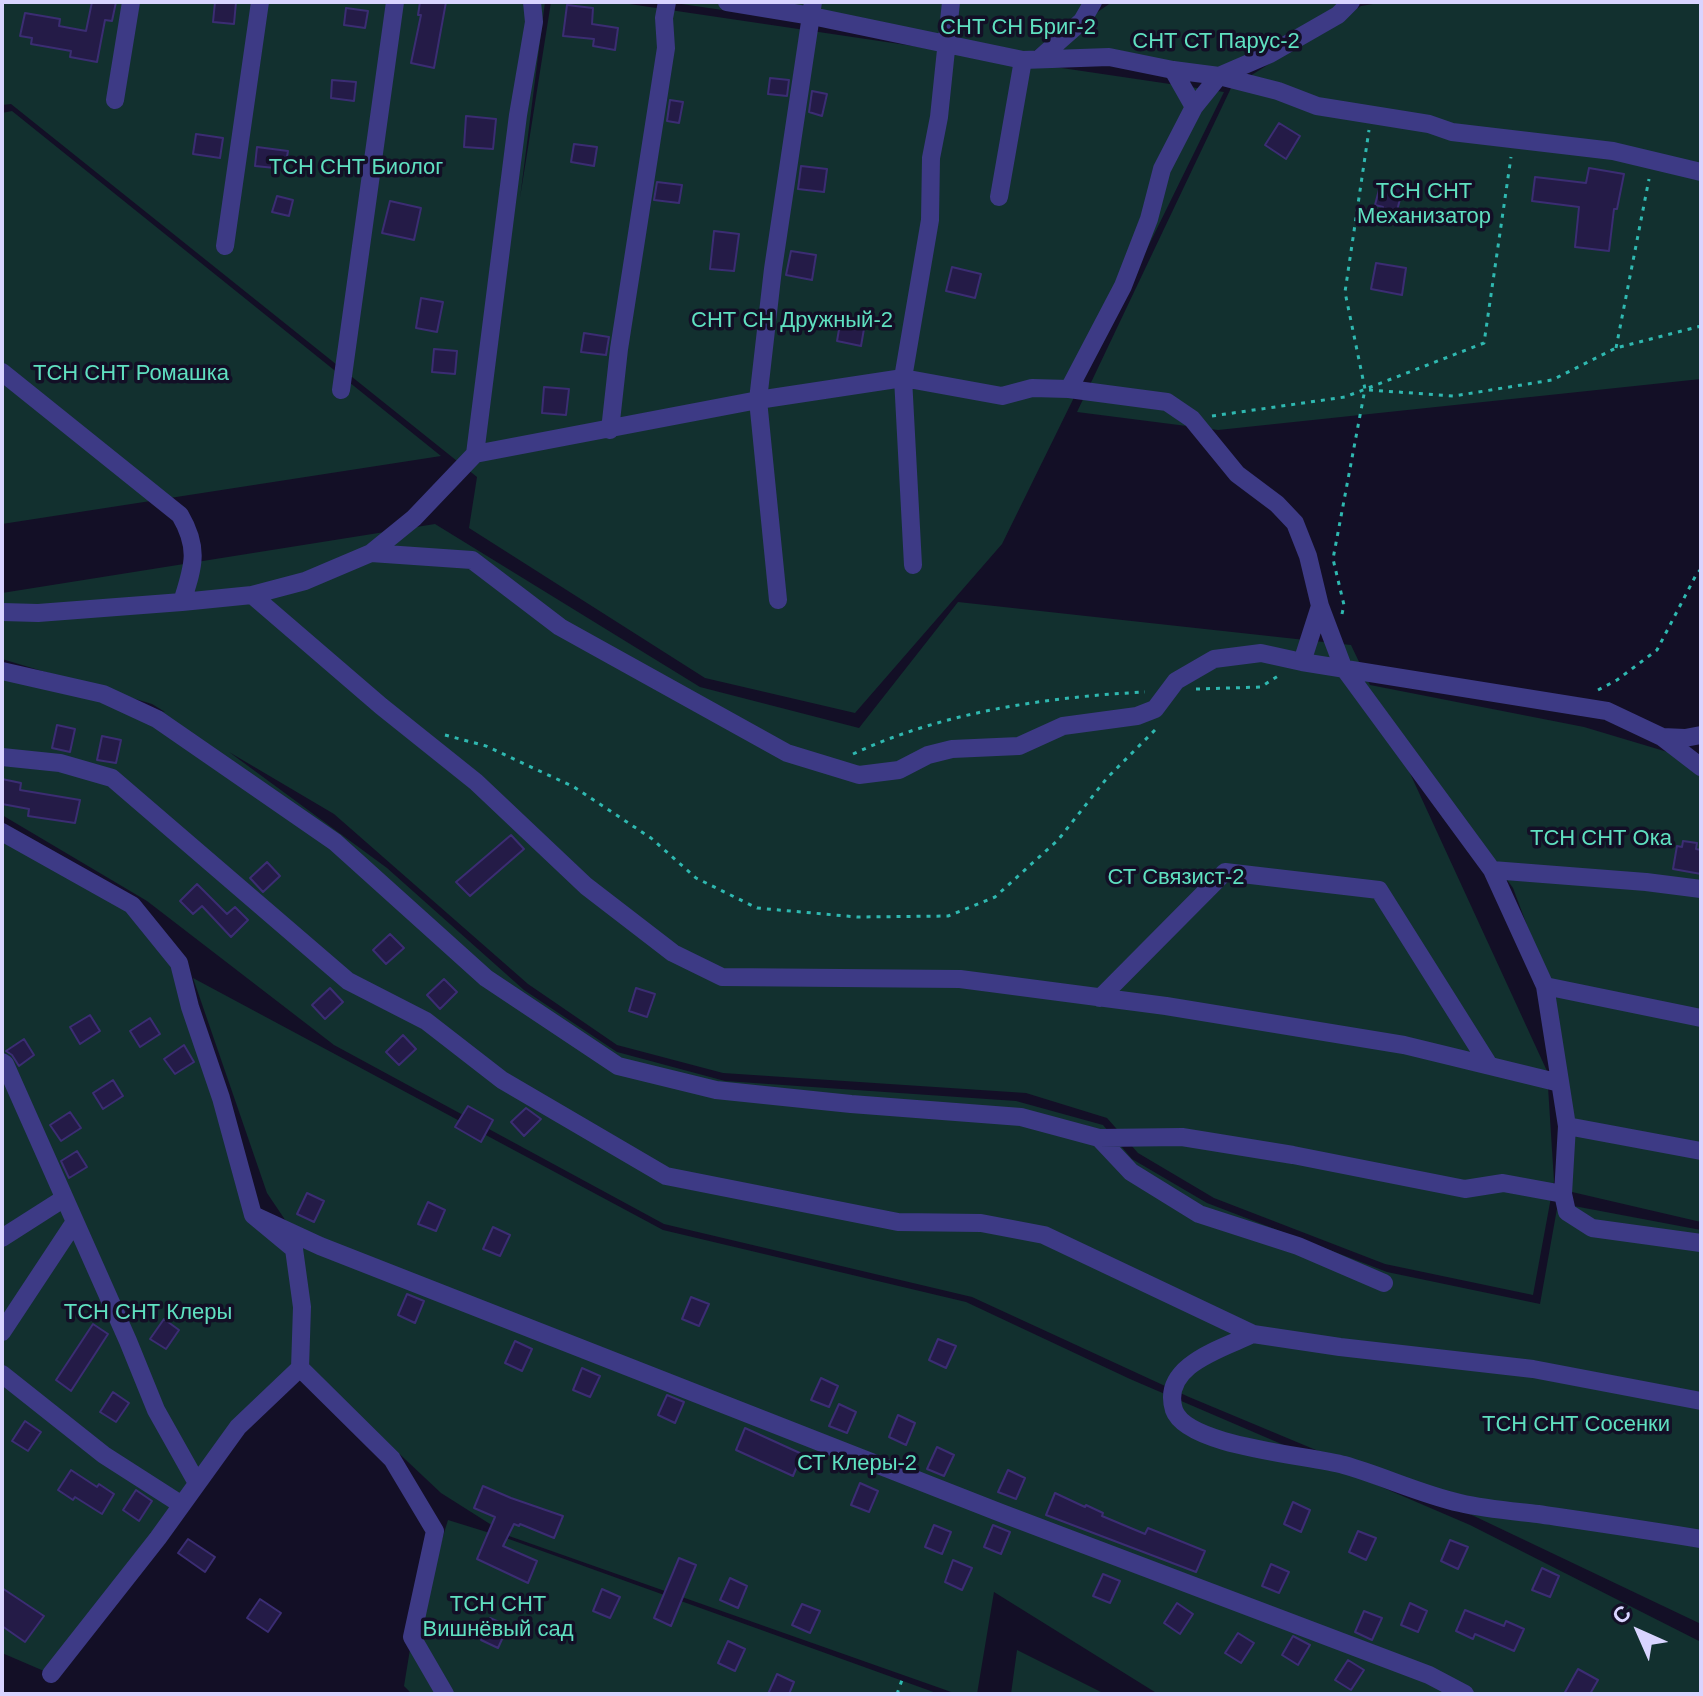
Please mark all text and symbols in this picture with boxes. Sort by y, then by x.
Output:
park label: СНТ СН Бриг-2 [940,15,1096,41]
park label: СНТ СТ Парус-2 [1132,29,1300,55]
park label: ТСН СНТ Биолог [269,155,443,181]
park label: ТСН СНТ Механизатор [1357,179,1491,230]
park label: СНТ СН Дружный-2 [691,308,893,334]
park label: ТСН СНТ Ромашка [33,361,229,387]
park label: ТСН СНТ Ока [1530,826,1672,852]
park label: СТ Связист-2 [1108,865,1244,891]
park label: ТСН СНТ Клеры [64,1300,232,1326]
park label: ТСН СНТ Сосенки [1482,1412,1670,1438]
park label: СТ Клеры-2 [797,1451,917,1477]
park label: ТСН СНТ Вишнёвый сад [423,1592,573,1644]
north arrow [1599,1592,1679,1672]
text: С [1607,1600,1636,1629]

